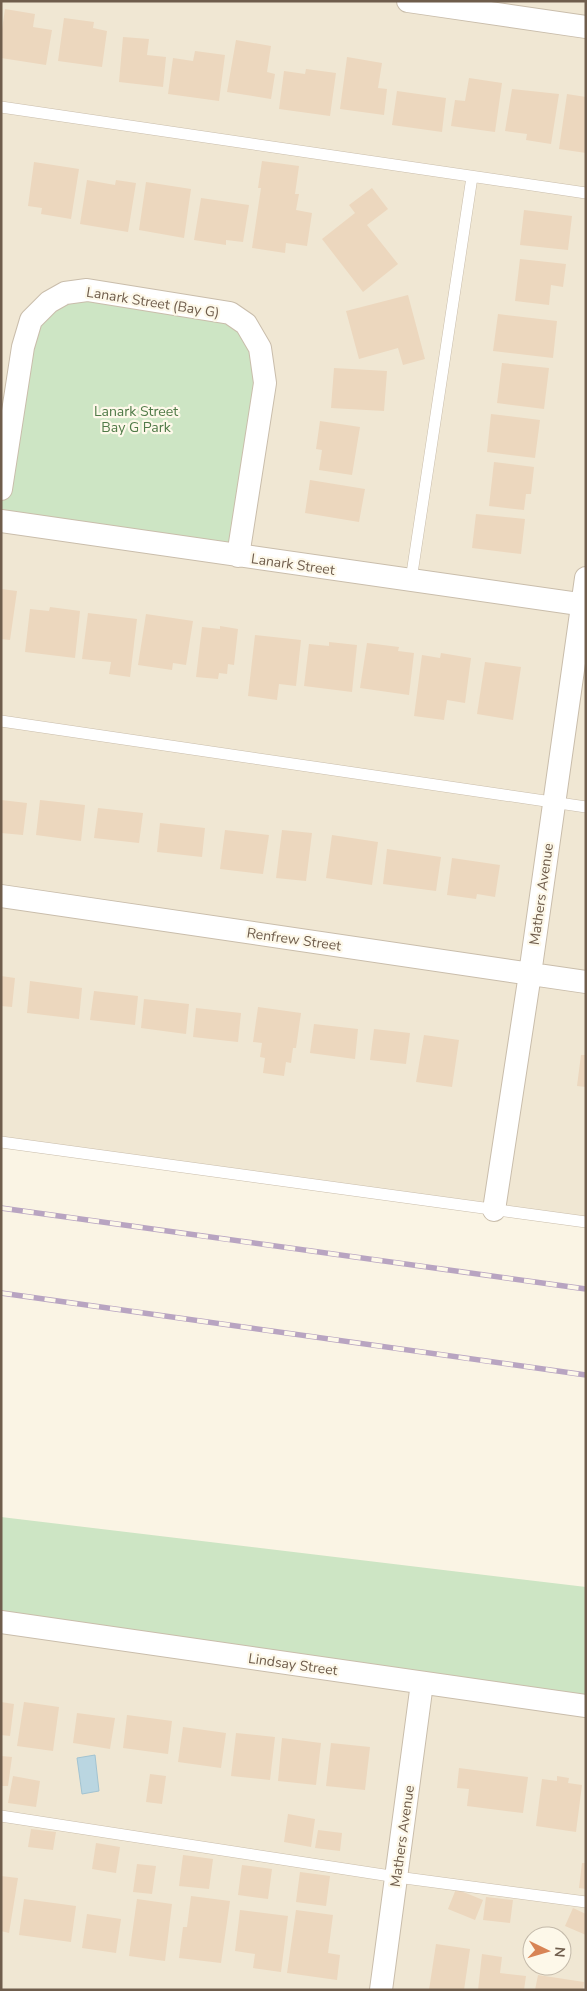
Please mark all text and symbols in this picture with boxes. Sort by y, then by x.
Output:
street label: Lanark Street (Bay G) [85,283,221,322]
park label: Lanark Street Bay G Park [94,402,178,437]
street label: Lanark Street [250,549,336,580]
street label: Mathers Avenue [525,842,558,946]
street label: Renfrew Street [246,923,342,956]
street label: Lindsay Street [247,1649,339,1680]
street label: Mathers Avenue [386,1784,419,1888]
north arrow [522,1926,572,1976]
text: N [550,1946,569,1958]

